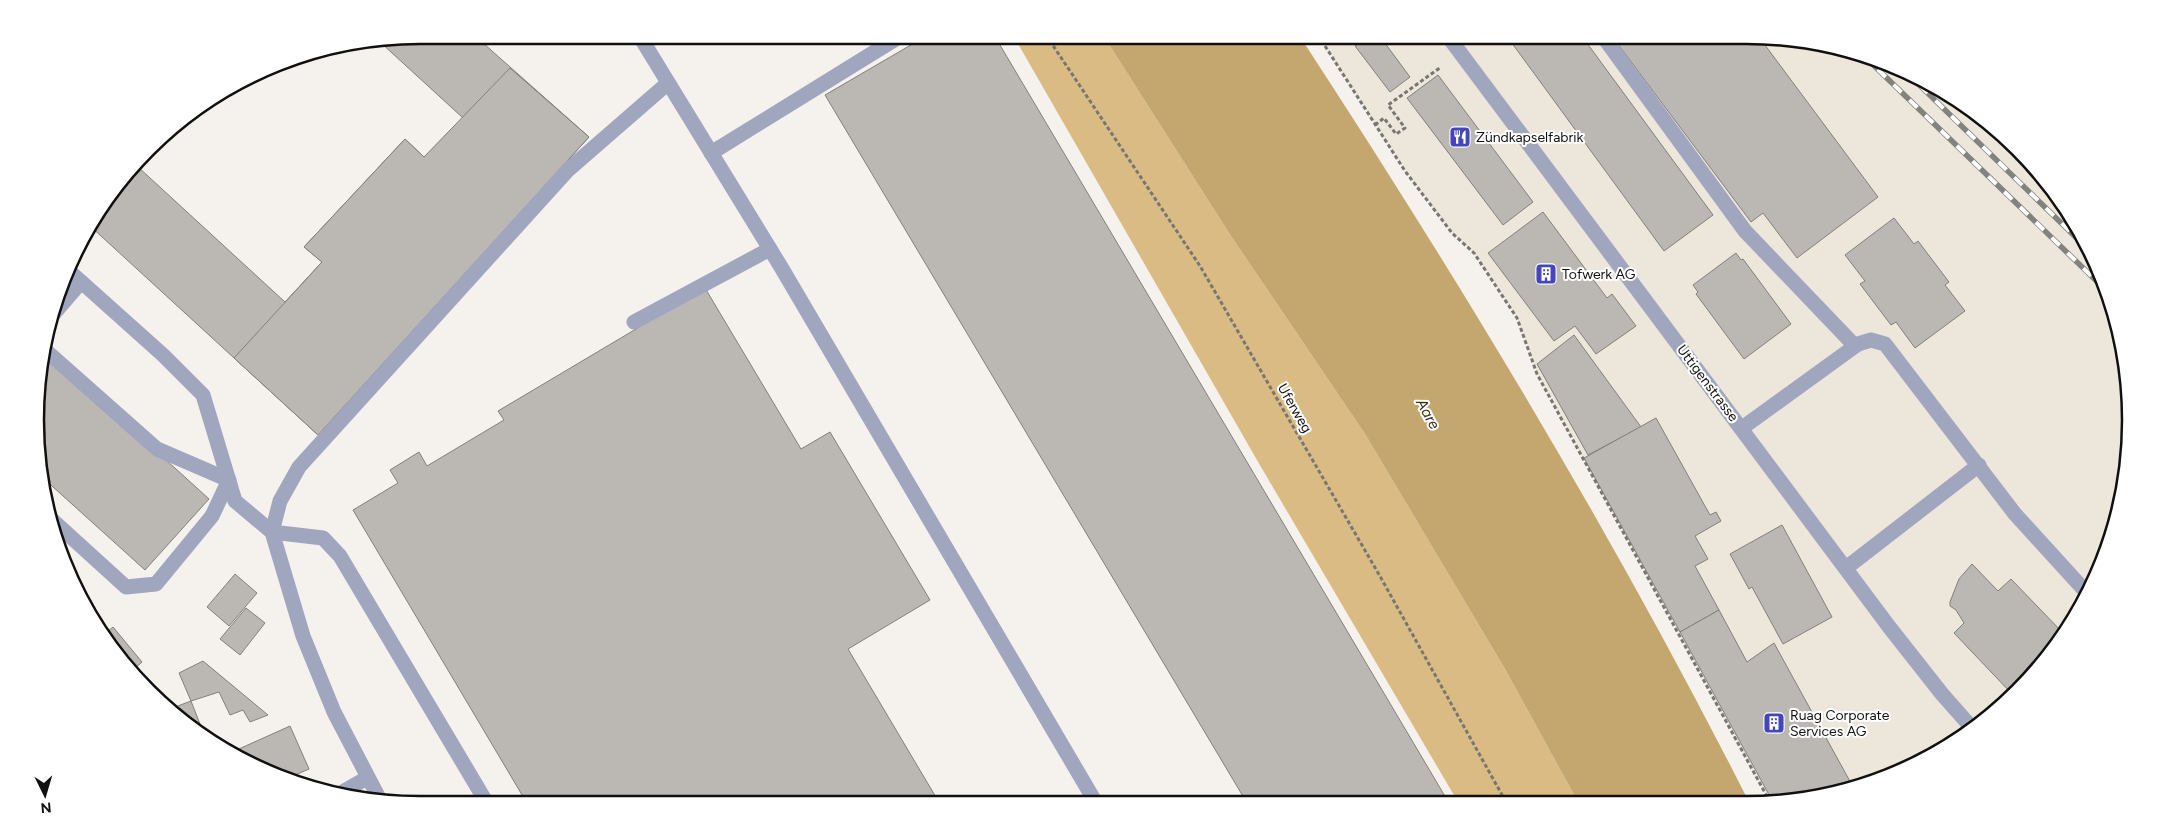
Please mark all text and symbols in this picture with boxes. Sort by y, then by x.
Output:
restaurant icon: Zündkapselfabrik [1448,125,1472,149]
place label: Zündkapselfabrik [1476,129,1584,146]
building icon: Tofwerk AG [1534,262,1558,286]
place label: Tofwerk AG [1562,266,1636,283]
street label: Uttigenstrasse [1673,342,1742,425]
street label: Uferweg [1274,381,1315,436]
water label: Aare [1412,395,1444,432]
place label: Ruag Corporate Services AG [1790,707,1890,740]
building icon: Ruag Corporate Services AG [1762,711,1786,735]
north arrow [20,770,70,820]
text: N [40,799,52,816]

